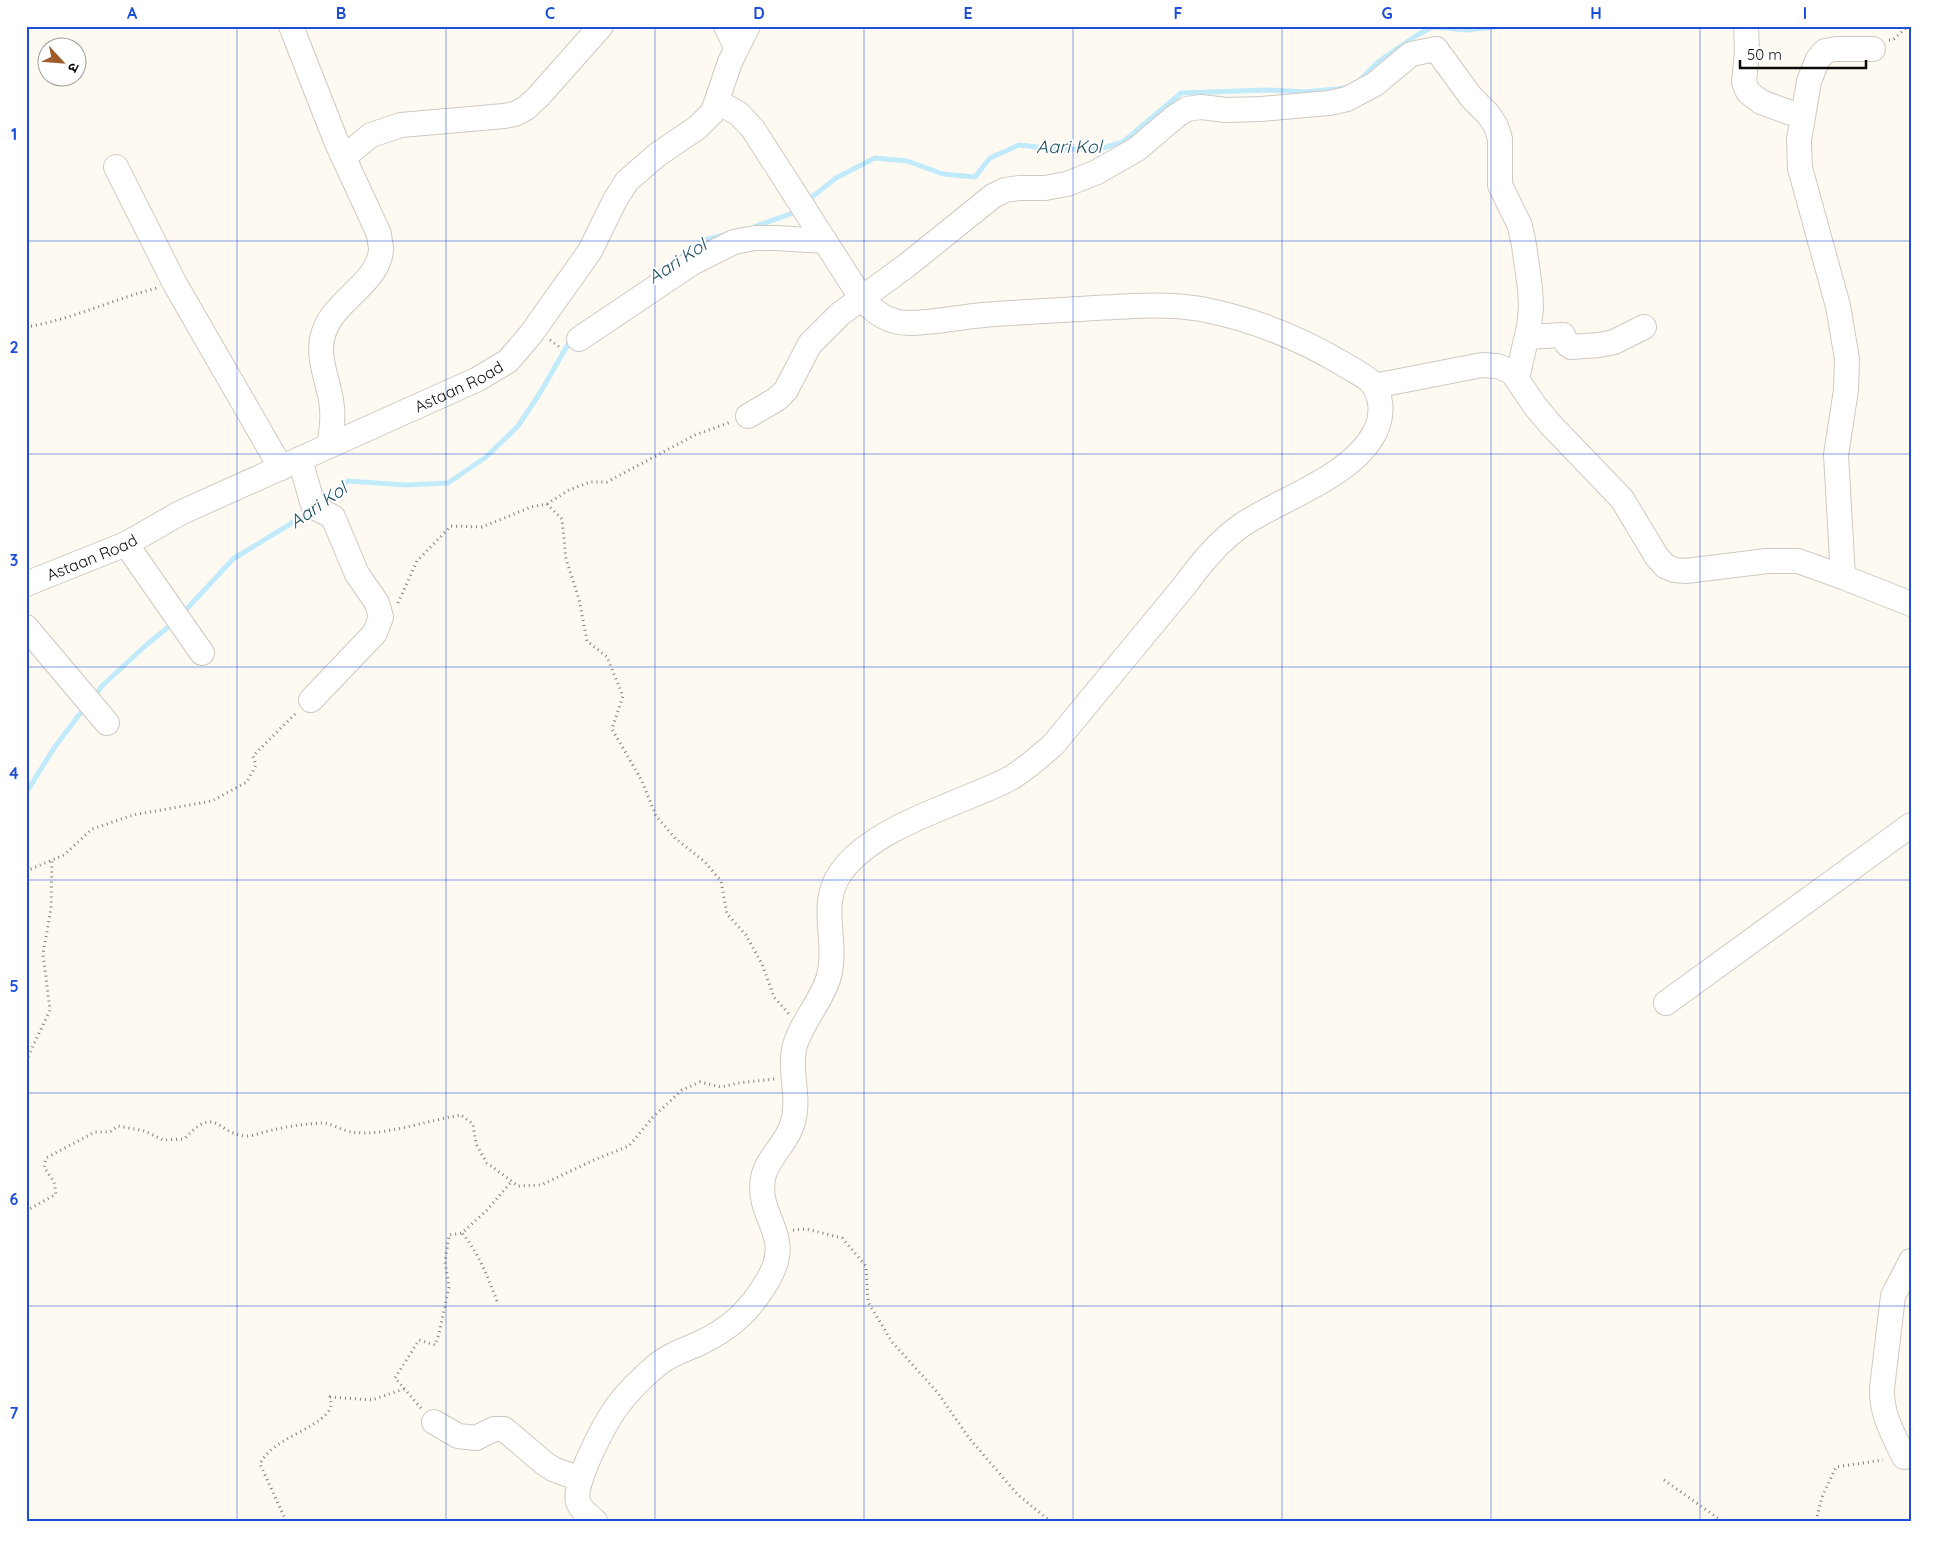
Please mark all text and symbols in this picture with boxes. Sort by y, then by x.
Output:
text: A [127,3,138,23]
text: B [336,3,346,23]
text: C [545,3,555,23]
text: D [753,3,765,23]
text: E [963,3,973,23]
text: F [1174,3,1183,23]
text: G [1381,3,1393,23]
text: H [1590,3,1602,23]
text: I [1803,3,1807,23]
north arrow [38,38,88,88]
scale bar [1740,38,1866,70]
text: 50 m [1747,45,1782,64]
text: उ [63,60,84,76]
text: 1 [11,124,17,144]
water label: Aari Kol [1036,135,1104,158]
water label: Aari Kol [643,233,712,288]
text: 2 [9,337,19,357]
street label: Astaan Road [411,356,507,416]
water label: Aari Kol [285,476,353,533]
street label: Astaan Road [44,530,141,585]
text: 3 [10,550,18,570]
text: 4 [9,763,19,783]
text: 5 [9,976,19,996]
text: 6 [10,1189,19,1209]
text: 7 [10,1403,19,1423]

